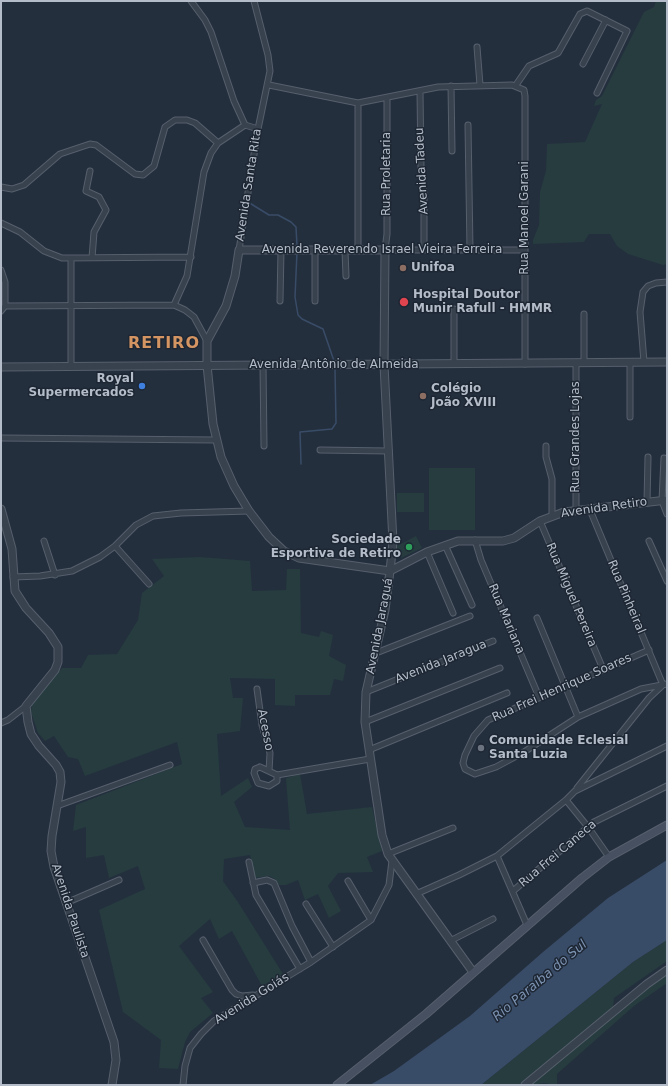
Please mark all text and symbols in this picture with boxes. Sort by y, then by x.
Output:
street label: Avenida Tadeu [413,127,431,215]
street label: Avenida Santa Rita [233,128,265,242]
street label: Rua Proletaria [380,132,394,216]
street label: Rua Manoel Garani [518,161,532,275]
street label: Avenida Reverendo Israel Vieira Ferreira [262,243,502,257]
place label: Unifoa [411,261,455,275]
marker: Unifoa [398,263,408,273]
place label: Hospital Doutor Munir Rafull - HMMR [413,288,552,316]
marker: Hospital Doutor Munir Rafull - HMMR [398,296,410,308]
district label: RETIRO [128,334,200,354]
street label: Avenida Antônio de Almeida [249,358,419,372]
place label: Royal Supermercados [28,372,134,400]
marker: Royal Supermercados [137,381,147,391]
street label: Rua Grandes Lojas [569,381,583,493]
place label: Colégio João XVIII [431,382,496,410]
marker: Colégio João XVIII [418,391,428,401]
street label: Avenida Retiro [560,495,648,521]
place label: Sociedade Esportiva de Retiro [271,533,401,561]
street label: Rua Miguel Pereira [543,541,599,649]
marker: Sociedade Esportiva de Retiro [404,542,414,552]
street label: Rua Pinheiral [604,558,648,636]
street label: Avenida Jaraguá [364,577,396,675]
street label: Rua Mariana [485,582,527,656]
street label: Avenida Jaragua [393,637,489,687]
street label: Rua Frei Henrique Soares [490,651,634,725]
street label: Acesso [254,708,276,752]
place label: Comunidade Eclesial Santa Luzia [489,734,628,762]
marker: Comunidade Eclesial Santa Luzia [476,743,486,753]
street label: Rua Frei Caneca [516,817,600,891]
street label: Avenida Paulista [48,862,92,960]
water label: Rio Paraíba do Sul [490,937,590,1025]
street label: Avenida Goiás [212,970,292,1028]

